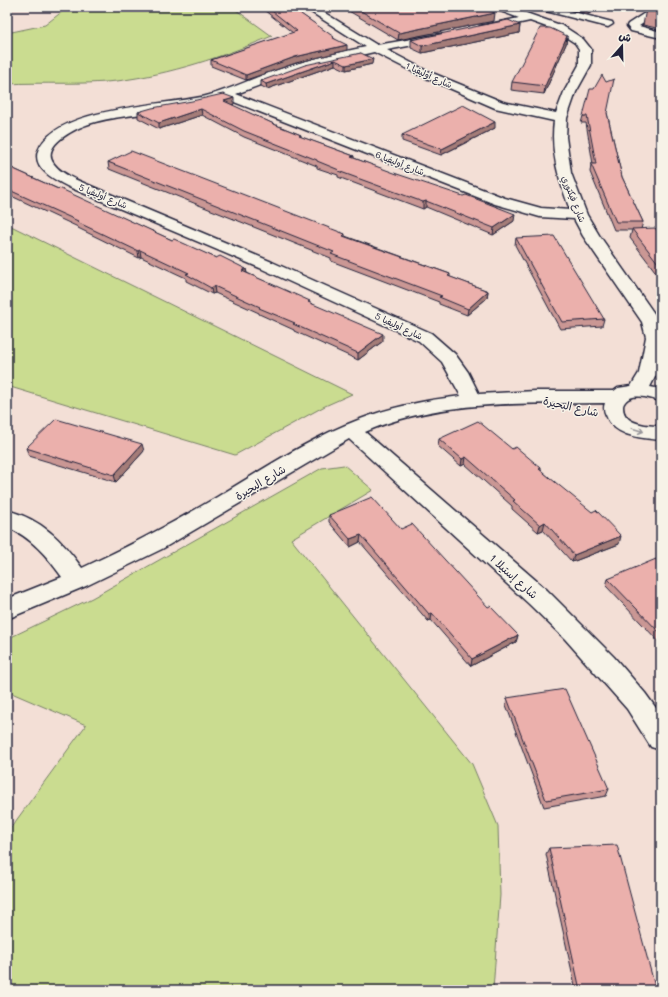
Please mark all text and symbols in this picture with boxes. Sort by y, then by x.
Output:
north arrow [602,26,642,66]
text: ش [617,27,634,45]
street label: شارع أوليفيا 1 [404,60,454,91]
street label: شارع أوليفيا 6 [374,149,426,178]
street label: شارع فيكتوري [558,174,588,225]
street label: شارع أوليفيا 5 [77,181,129,212]
street label: شارع أوليفيا 5 [373,310,425,343]
street label: شارع البحيرة [541,392,600,422]
one-way arrow [631,427,644,434]
street label: شارع البحيرة [232,461,289,505]
street label: شارع إستيلا 1 [485,550,541,603]

